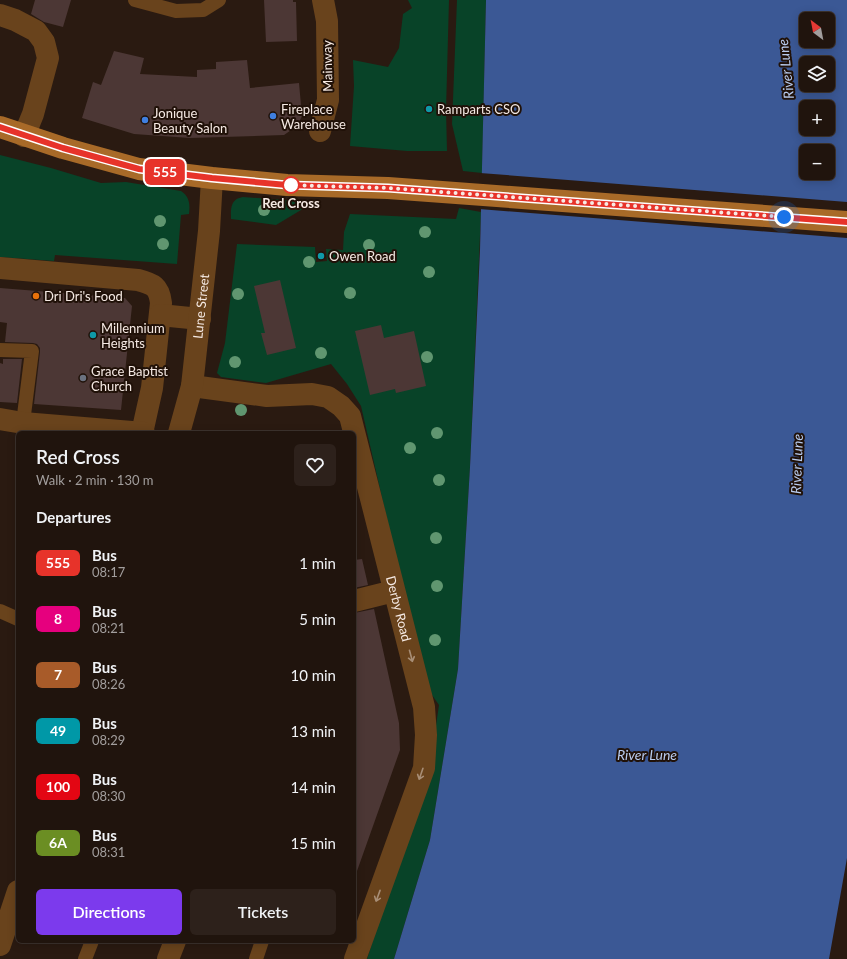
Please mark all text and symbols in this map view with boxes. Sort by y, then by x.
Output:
north arrow [799,12,835,48]
map controls [799,12,835,180]
water label: River Lune [774,38,797,100]
street label: Mainway [319,40,335,92]
button: layers [799,56,835,92]
button: + [799,100,835,136]
place label: Fireplace Warehouse [281,101,346,132]
place label: Ramparts CSO [437,101,520,117]
marker: Ramparts CSO [424,104,434,114]
place label: Jonique Beauty Salon [153,105,227,136]
marker: Fireplace Warehouse [268,111,278,121]
marker: Jonique Beauty Salon [140,115,150,125]
button: − [799,144,835,180]
line badge: 555 [142,159,188,185]
text: 555 [153,163,177,180]
marker: Red Cross [282,176,300,194]
place label: Red Cross [262,195,320,211]
your location [774,207,794,227]
place label: Owen Road [329,248,396,264]
marker: Owen Road [316,251,326,261]
street label: Lune Street [189,273,212,340]
place label: Dri Dri's Food [44,288,123,304]
marker: Dri Dri's Food [31,291,41,301]
place label: Millennium Heights [101,320,165,351]
marker: Millennium Heights [88,330,98,340]
place label: Grace Baptist Church [91,363,168,394]
marker: Grace Baptist Church [78,373,88,383]
water label: River Lune [787,433,806,494]
button: heart [294,444,336,486]
text: Red Cross [36,445,120,468]
text: Walk · 2 min · 130 m [36,472,154,488]
text: Departures [36,508,111,526]
text: Bus [92,546,117,564]
text: 555 [46,554,70,571]
text: 1 min [299,554,336,572]
text: 08:17 [92,564,125,580]
street label: Derby Road [383,574,415,643]
text: Bus [92,602,117,620]
text: 8 [54,610,62,627]
text: 5 min [299,610,336,628]
text: 08:21 [92,620,125,636]
one-way arrow [407,649,415,662]
text: Bus [92,658,117,676]
text: 7 [54,666,62,683]
text: 10 min [290,666,336,684]
text: 08:26 [92,676,125,692]
text: Bus [92,714,117,732]
text: 49 [50,722,66,739]
text: 13 min [290,722,336,740]
text: 08:29 [92,732,125,748]
water label: River Lune [617,746,677,763]
one-way arrow [417,767,425,779]
text: Bus [92,770,117,788]
text: 100 [46,778,70,795]
text: 14 min [290,778,336,796]
text: 08:30 [92,788,125,804]
text: Bus [92,826,117,844]
text: 6A [49,834,67,851]
text: 15 min [290,834,336,852]
text: 08:31 [92,844,125,860]
button: Directions [36,889,182,935]
button: Tickets [190,889,336,935]
one-way arrow [373,890,381,902]

